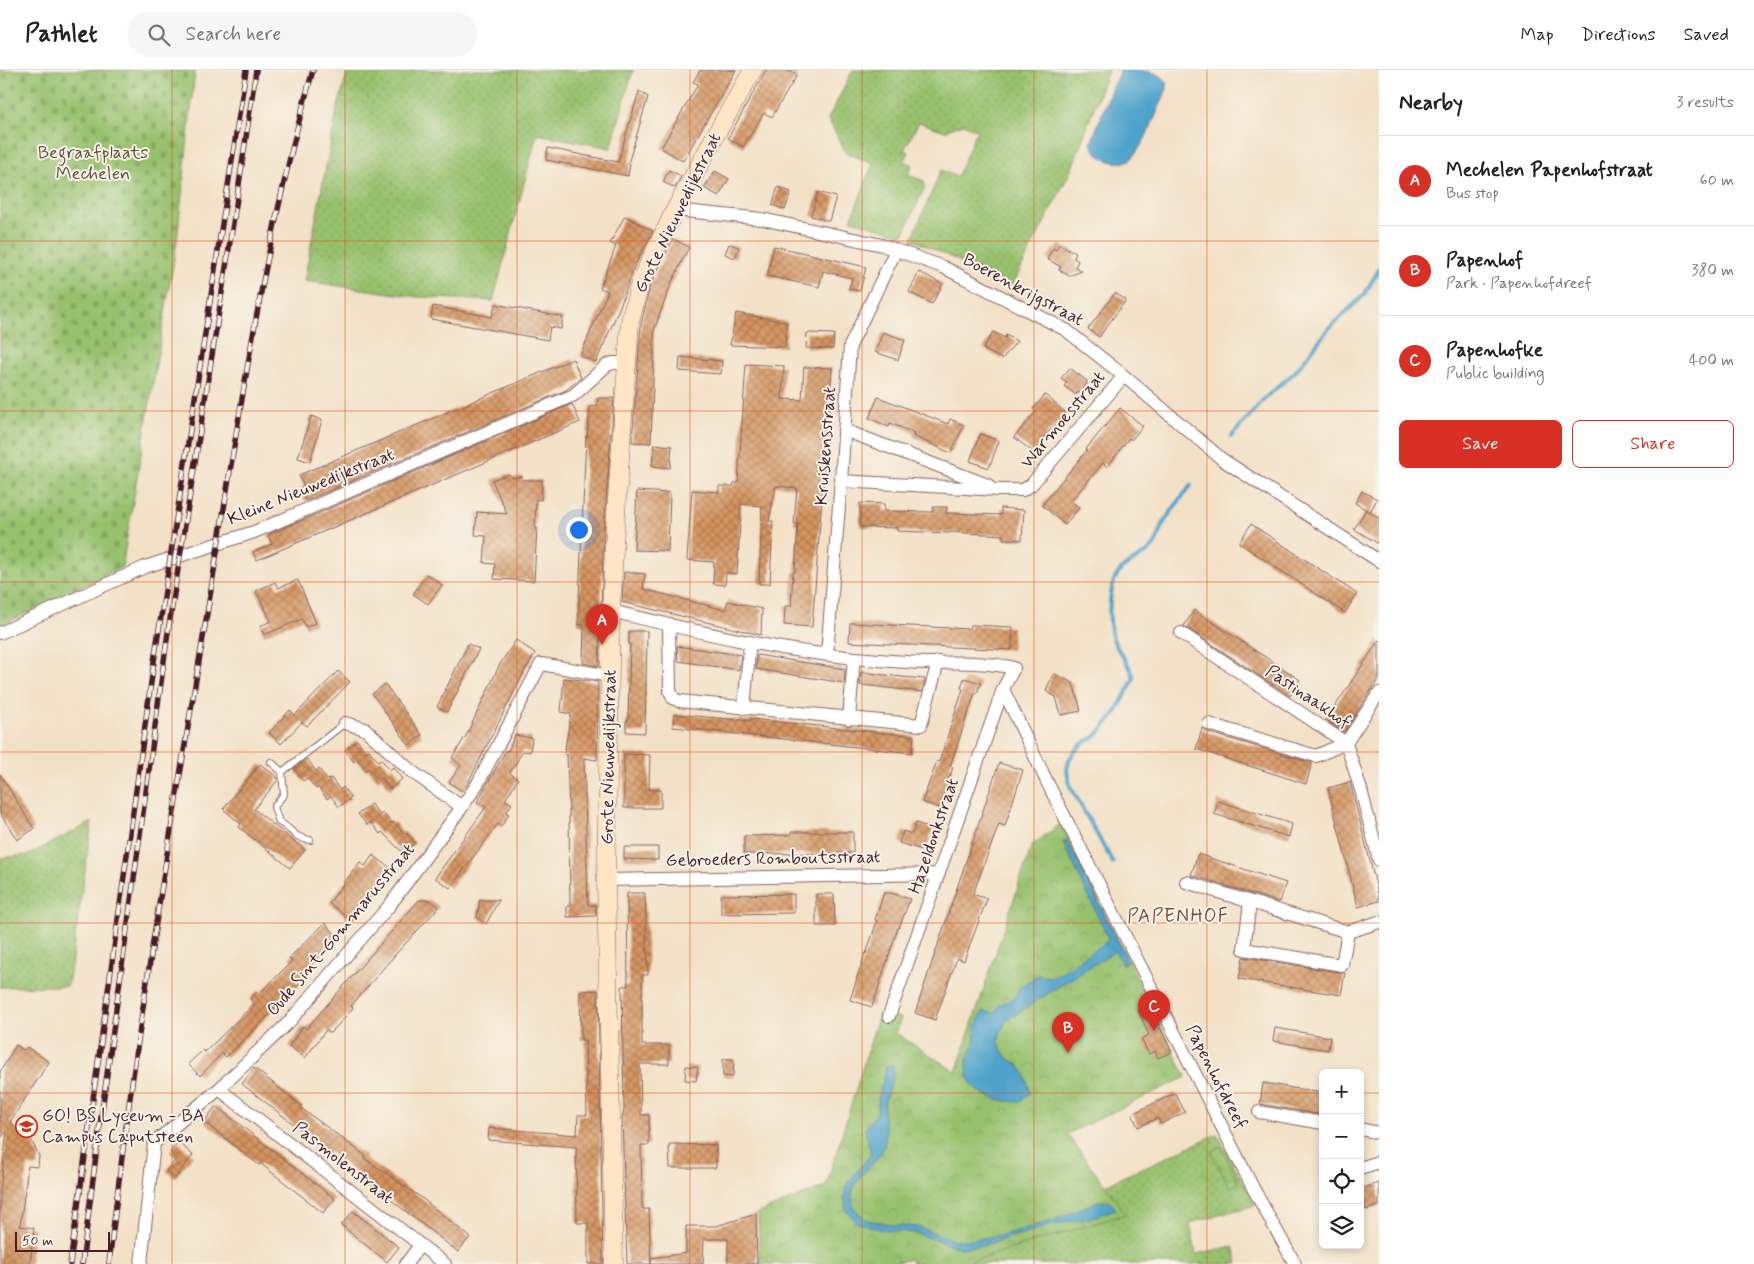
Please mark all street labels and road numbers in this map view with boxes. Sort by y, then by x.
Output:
street label: Grote Nieuwedijkstraat [629,129,727,297]
street label: Boerenkrijgstraat [958,248,1088,332]
street label: Warmoesstraat [1015,366,1111,474]
street label: Kruiskensstraat [810,386,842,506]
street label: Kleine Nieuwedijkstraat [224,443,398,531]
street label: Pastinaakhof [1261,660,1356,735]
street label: Grote Nieuwedijkstraat [595,669,623,845]
street label: Hazeldonkstraat [903,775,965,897]
street label: Oude Sint-Gommarusstraat [262,838,421,1021]
street label: Gebroeders Romboutsstraat [665,845,881,873]
street label: Papenhofdreef [1179,1021,1253,1134]
street label: Pasmolenstraat [288,1116,398,1210]

